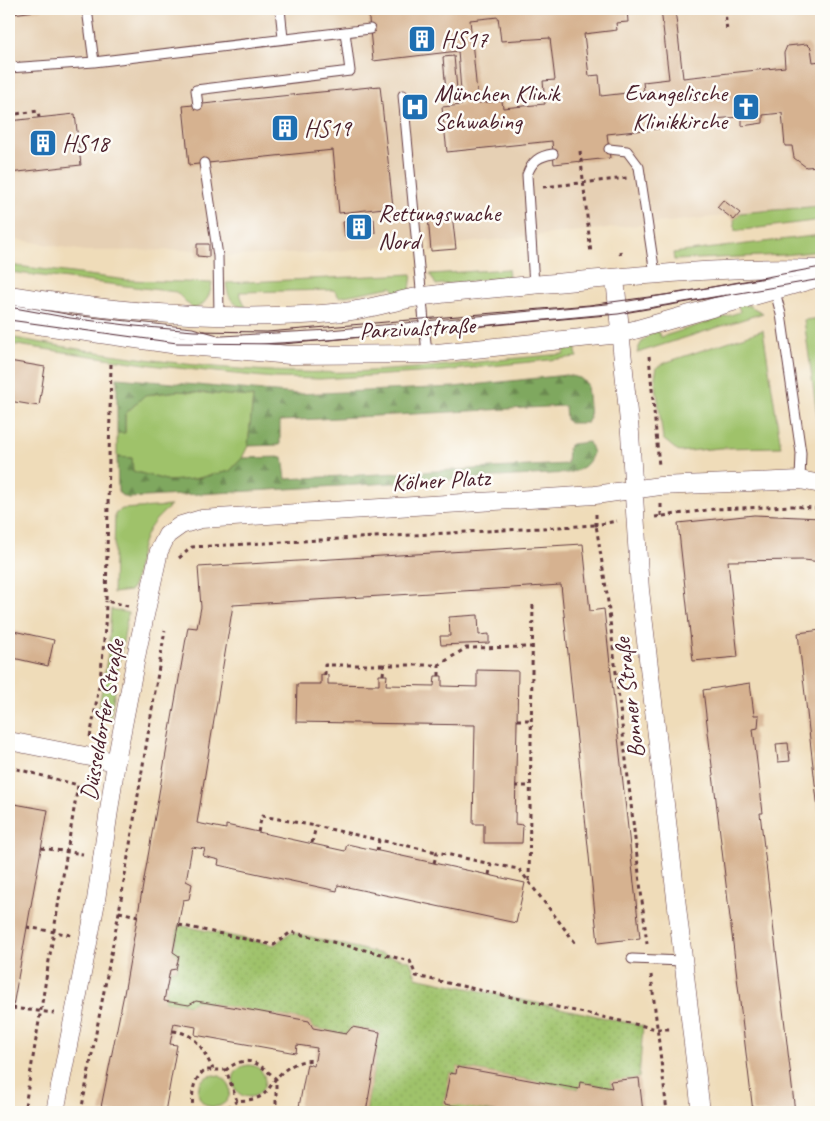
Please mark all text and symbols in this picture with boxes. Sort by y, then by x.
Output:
building icon: HS17 [407,24,437,54]
place label: HS17 [441,24,489,54]
place label: München Klinik Schwabing [434,78,561,136]
place label: Evangelische Klinikkirche [625,78,729,136]
hospital icon: München Klinik Schwabing [400,92,430,122]
church icon: Evangelische Klinikkirche [731,92,761,122]
building icon: HS19 [270,113,300,143]
place label: HS19 [304,113,353,143]
building icon: HS18 [28,128,58,158]
place label: HS18 [62,128,111,158]
place label: Rettungswache Nord [378,198,502,256]
building icon: Rettungswache Nord [344,212,374,242]
street label: Parzivalstraße [358,310,478,346]
street label: Kölner Platz [391,462,492,498]
street label: Bonner Straße [606,634,651,760]
street label: Düsseldorfer Straße [73,635,131,803]

